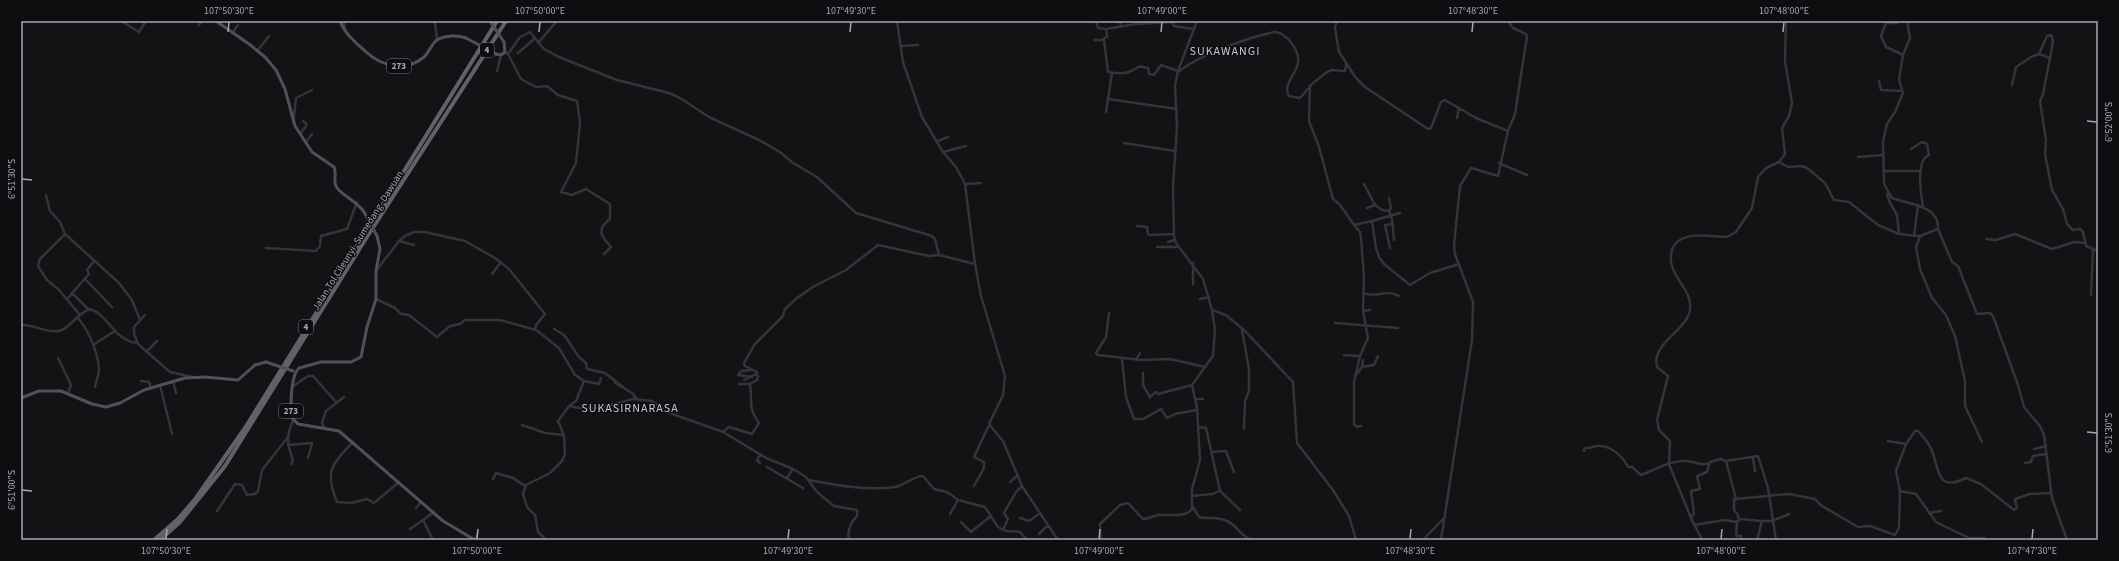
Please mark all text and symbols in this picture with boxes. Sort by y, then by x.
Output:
text: 107°50'30"E [204,4,254,18]
text: 107°50'00"E [515,4,565,18]
text: 107°49'30"E [826,4,876,18]
text: 107°49'00"E [1137,4,1187,18]
text: 107°48'30"E [1448,4,1498,18]
text: 107°48'00"E [1759,4,1809,18]
road number: 4 [480,43,494,57]
district label: SUKAWANGI [1190,43,1260,60]
road number: 273 [387,59,411,73]
text: 6°52'00"S [2102,102,2116,142]
text: 6°51'30"S [5,159,19,199]
street label: Jalan Tol Cileunyi–Sumedang–Dawuan [309,168,407,313]
road number: 4 [299,320,313,334]
district label: SUKASIRNARASA [581,400,679,417]
road number: 273 [279,404,303,418]
text: 6°51'30"S [2102,413,2116,453]
text: 6°51'00"S [5,470,19,510]
text: 107°50'30"E [141,544,191,558]
text: 107°50'00"E [452,544,502,558]
text: 107°49'30"E [763,544,813,558]
text: 107°49'00"E [1074,544,1124,558]
text: 107°48'30"E [1385,544,1435,558]
text: 107°48'00"E [1696,544,1746,558]
text: 107°47'30"E [2007,544,2057,558]

